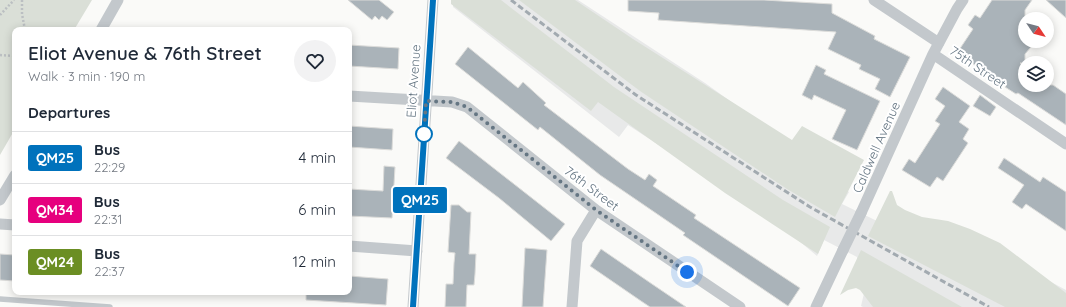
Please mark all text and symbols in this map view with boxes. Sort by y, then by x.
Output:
north arrow [1018,12,1054,48]
map controls [1018,12,1054,92]
button: heart [294,40,336,82]
text: Eliot Avenue & 76th Street [28,41,262,65]
street label: 75th Street [947,42,1009,92]
street label: Eliot Avenue [402,44,424,118]
button: layers [1018,56,1054,92]
text: Walk · 3 min · 190 m [28,68,145,84]
street label: Caldwell Avenue [849,99,903,195]
text: Departures [28,103,110,122]
unlabelled marker [415,125,433,143]
text: Bus [94,140,120,159]
text: 4 min [298,148,336,167]
text: QM25 [36,149,74,167]
text: 22:29 [94,159,125,175]
street label: 76th Street [562,162,622,214]
line badge: QM25 [392,187,448,213]
text: QM25 [401,191,439,209]
text: Bus [94,192,120,211]
text: 6 min [298,200,336,219]
text: QM34 [36,201,74,219]
text: 22:31 [94,211,122,227]
text: Bus [94,244,120,263]
text: 12 min [292,252,336,271]
text: QM24 [36,253,74,271]
your location [677,262,697,282]
text: 22:37 [94,263,125,279]

